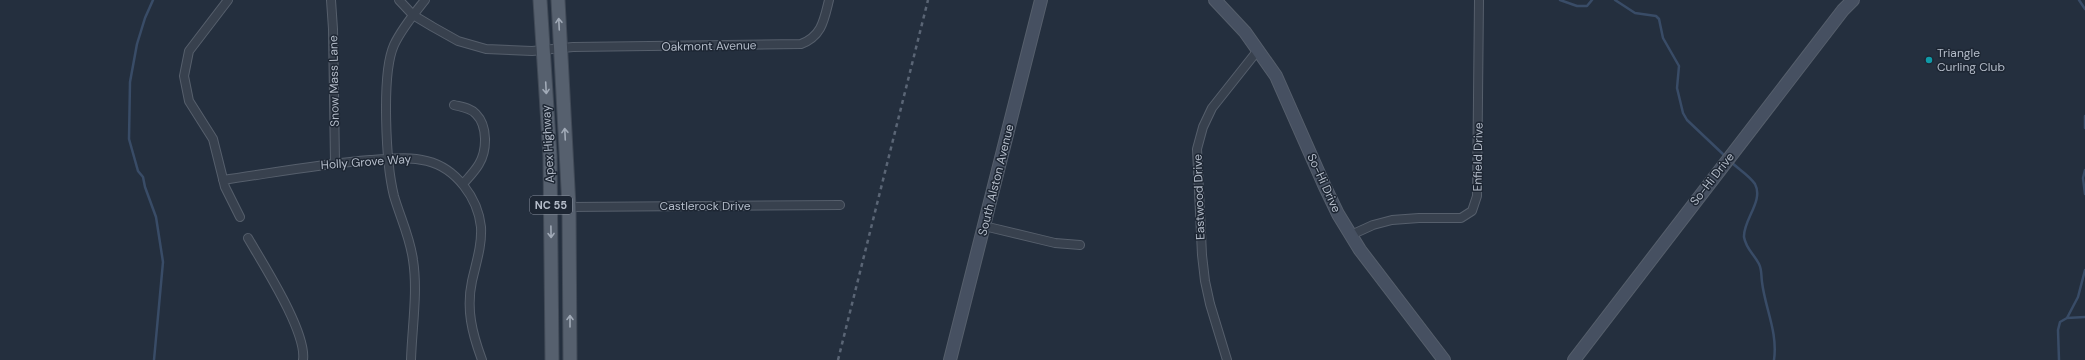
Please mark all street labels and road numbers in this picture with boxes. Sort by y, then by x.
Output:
street label: Snow Mass Lane [325,35,343,127]
street label: Oakmont Avenue [661,37,757,55]
street label: Apex Highway [538,104,558,183]
street label: South Alston Avenue [974,122,1018,238]
street label: Enfield Drive [1469,122,1487,192]
street label: So-Hi Drive [1686,149,1738,209]
street label: Holly Grove Way [320,151,412,173]
street label: So-Hi Drive [1303,151,1345,215]
street label: Eastwood Drive [1189,154,1208,240]
road number: NC 55 [530,196,572,214]
street label: Castlerock Drive [660,198,751,214]

